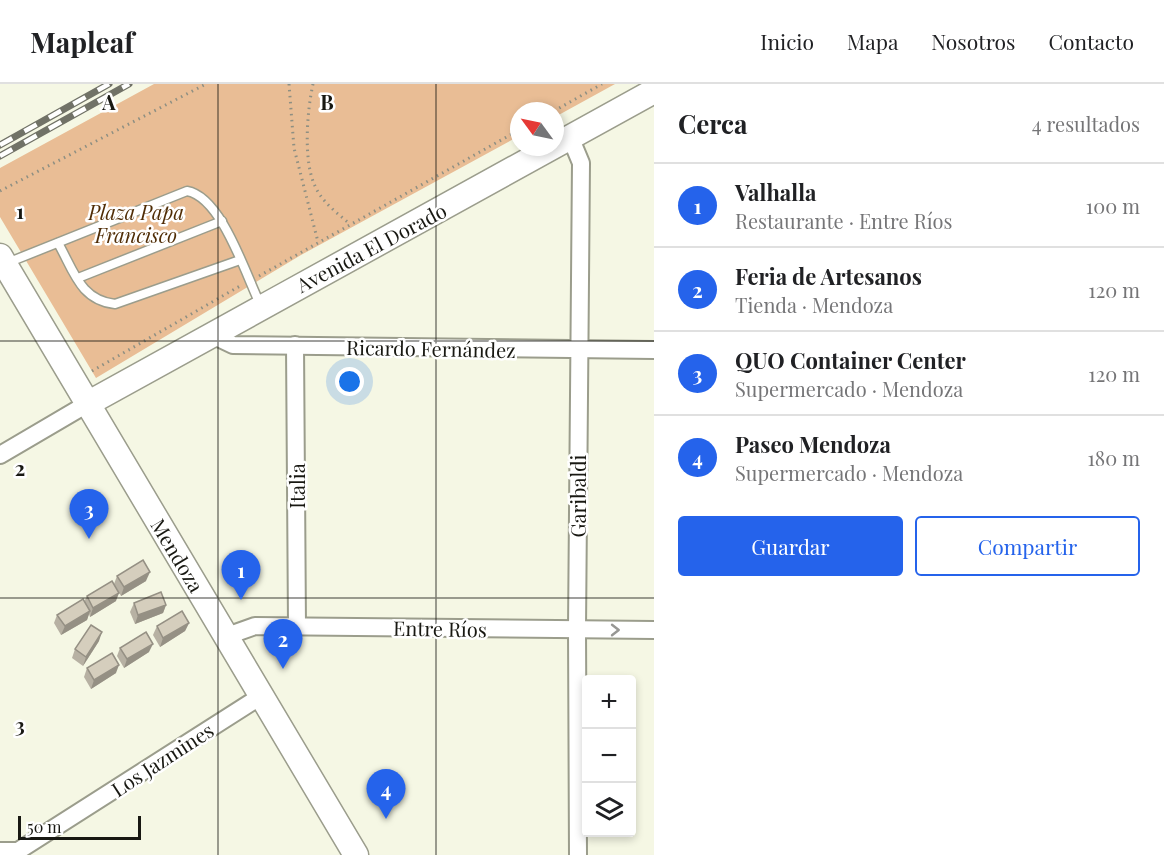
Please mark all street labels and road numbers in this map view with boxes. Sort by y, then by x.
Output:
street label: Avenida El Dorado [290,196,451,298]
street label: Ricardo Fernández [346,333,516,363]
street label: Garibaldi [564,454,591,537]
street label: Italia [283,463,310,509]
street label: Mendoza [146,513,210,597]
street label: Entre Ríos [393,614,487,642]
street label: Los Jazmines [106,716,218,802]

